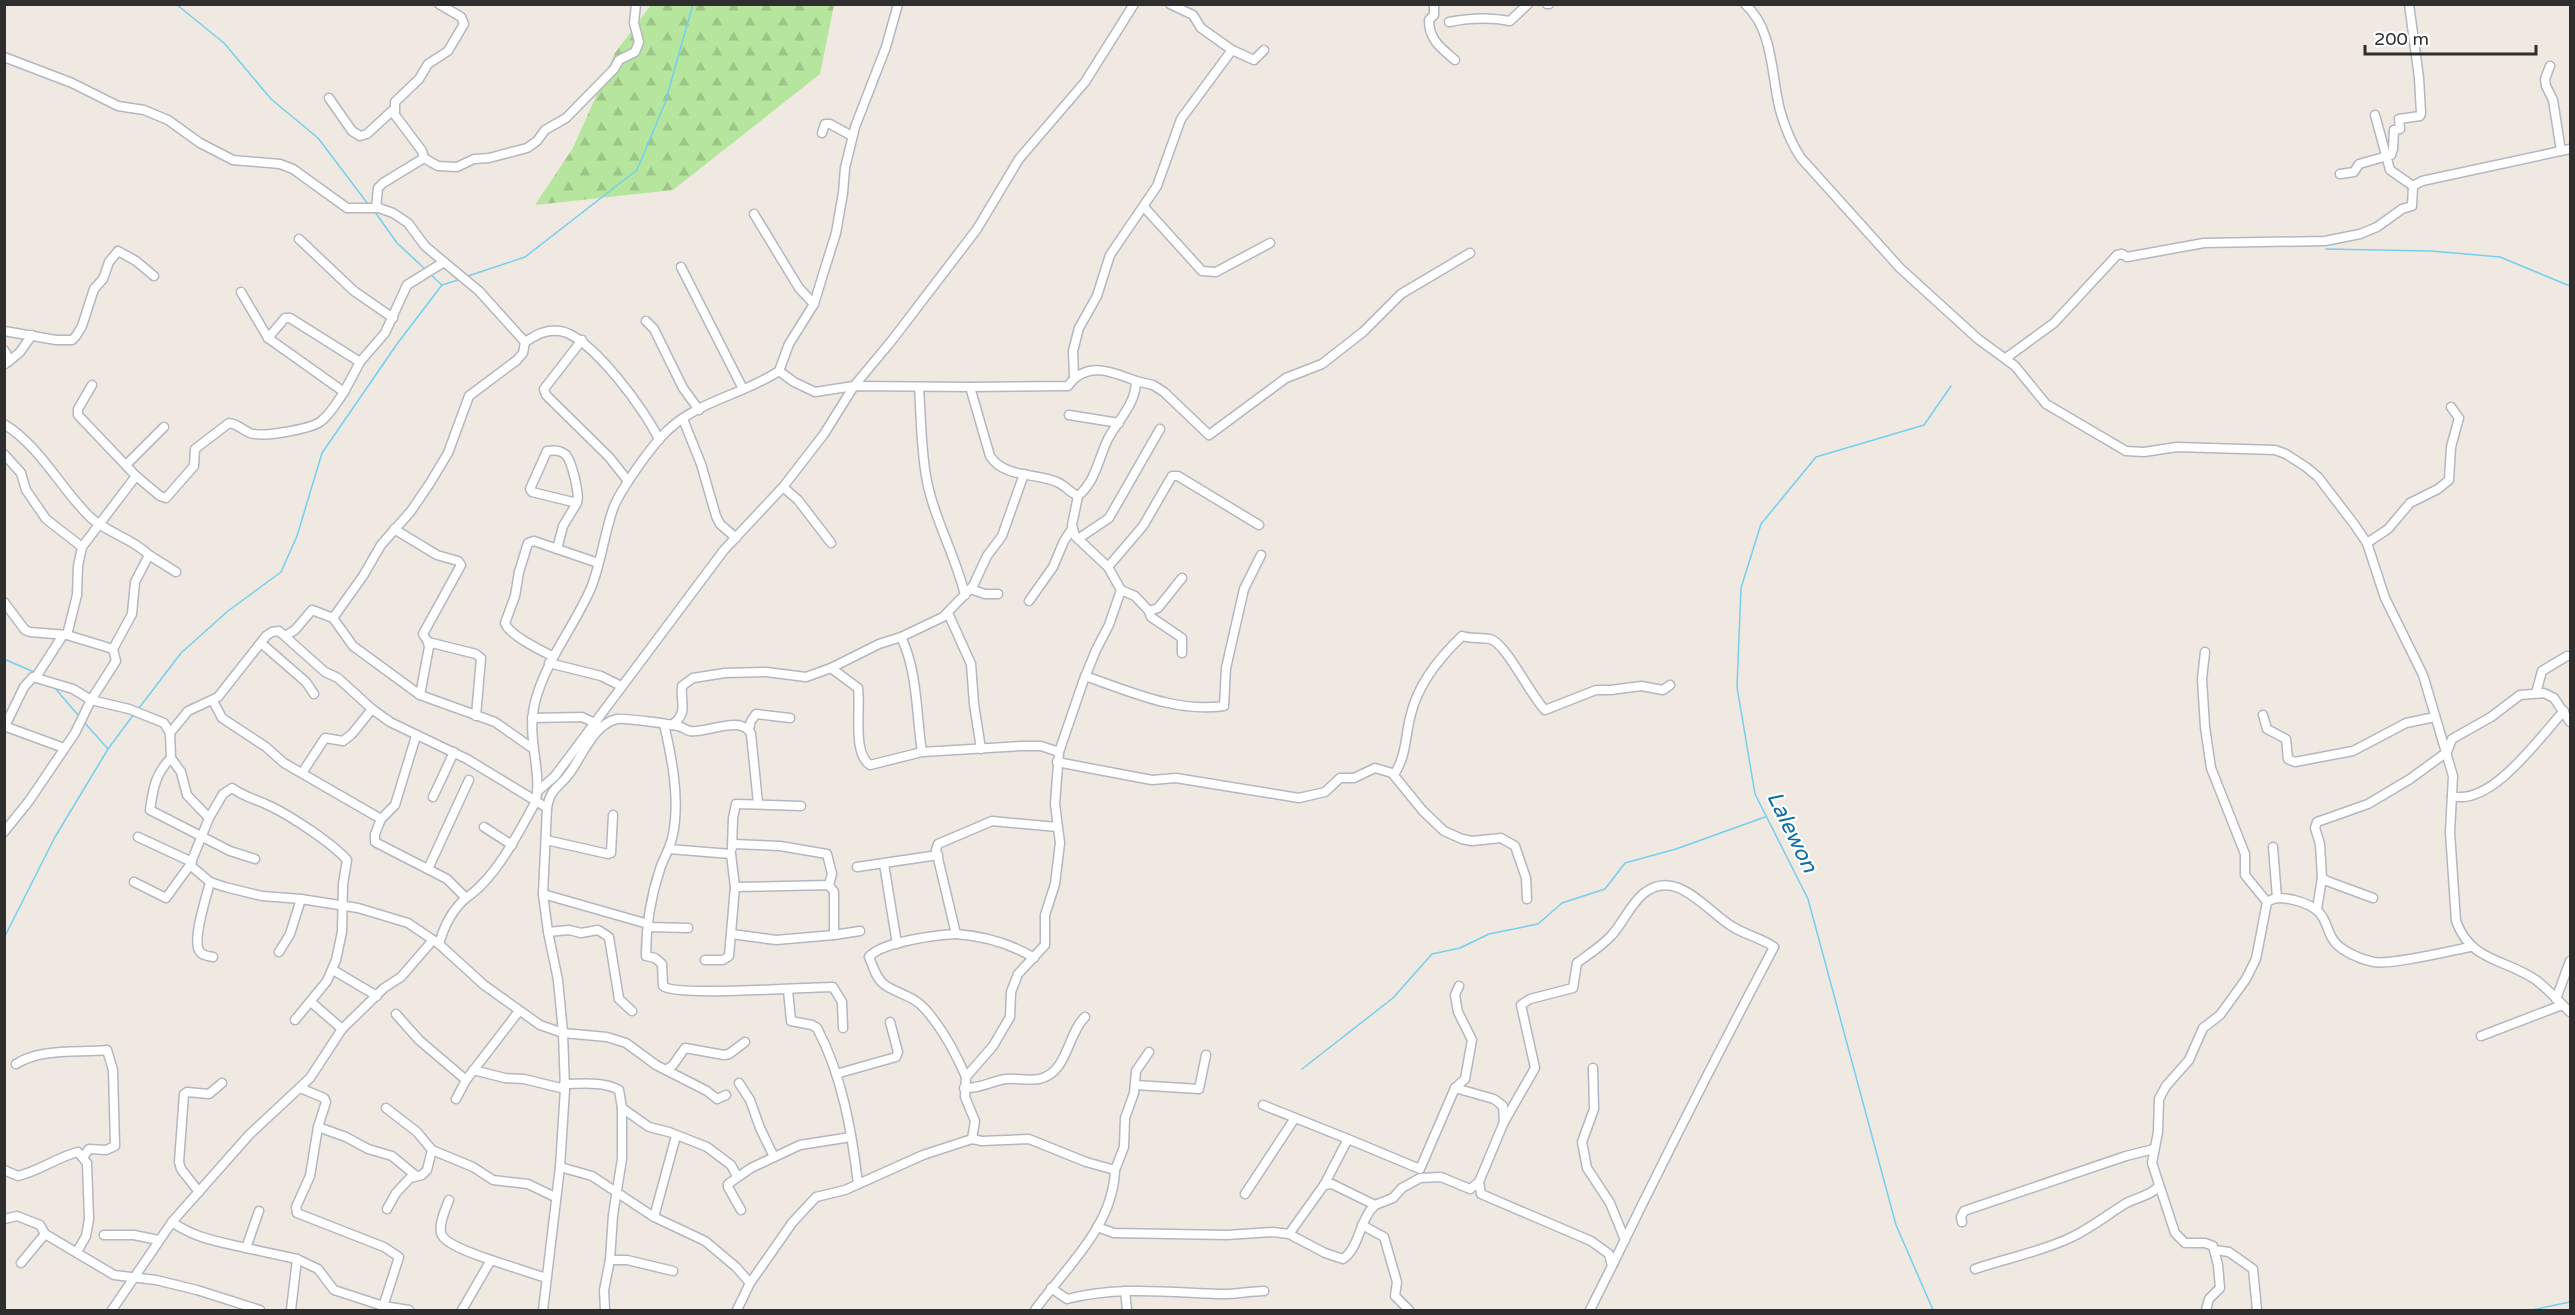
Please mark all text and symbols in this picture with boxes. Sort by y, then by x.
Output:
scale bar [2365,18,2536,56]
text: 200 m [2374,28,2429,50]
water label: Lalewon [1761,787,1823,877]

